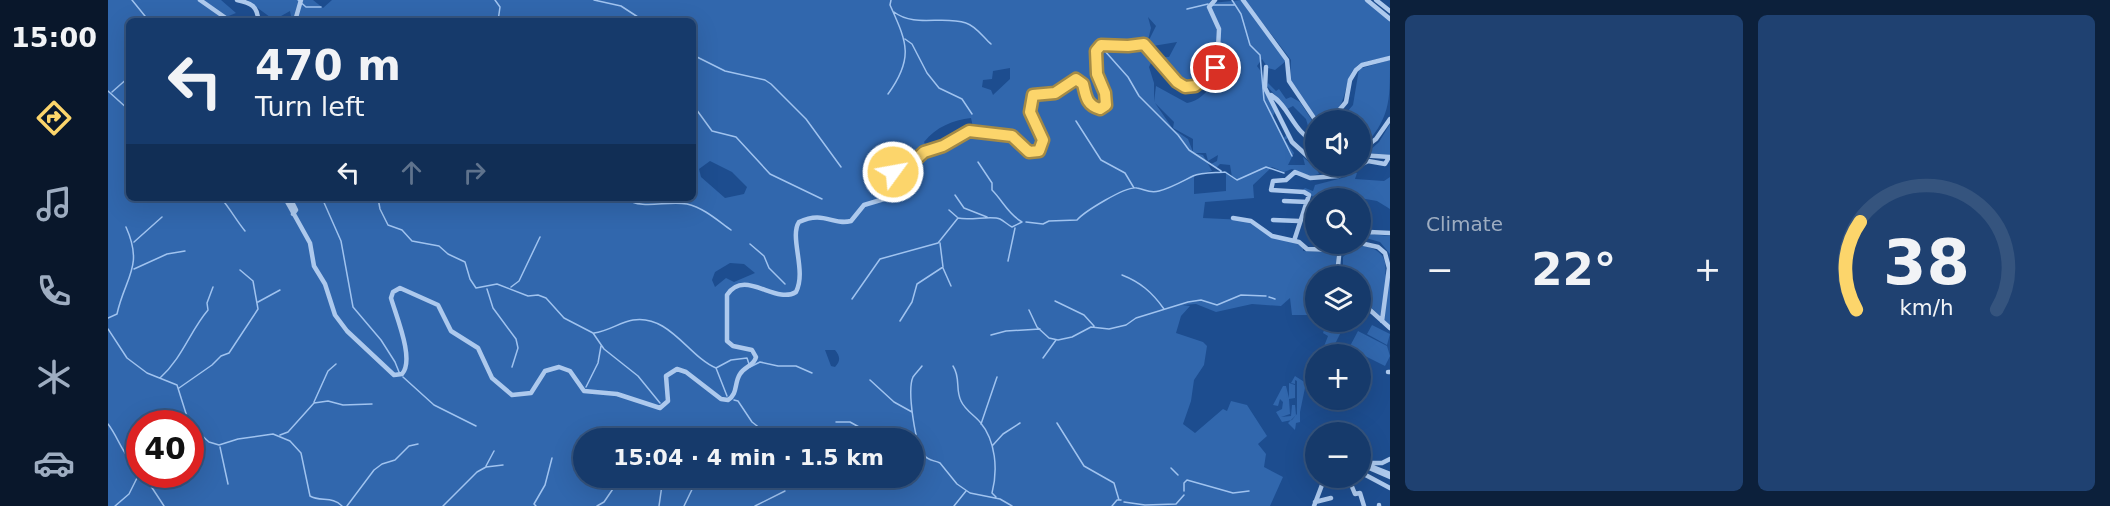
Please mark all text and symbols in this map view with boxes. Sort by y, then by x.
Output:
text: 15:00 [11,22,97,53]
text: 470 m [255,41,401,90]
icon: left [156,42,234,120]
pin [1190,42,1241,93]
icon: arrive [1199,51,1232,84]
text: Turn left [255,91,365,122]
icon: directions [33,97,75,139]
map controls [1305,110,1371,488]
button: sound [1305,110,1371,176]
position arrow [861,140,925,204]
icon: left [332,156,365,189]
icon: ahead [395,156,428,189]
icon: right [458,156,491,189]
icon: music [33,183,75,225]
button: search [1305,188,1371,254]
text: Climate [1426,212,1503,236]
text: 38 [1883,226,1970,299]
text: 22° [1531,243,1616,296]
text: − [1426,250,1454,289]
text: + [1694,250,1722,289]
button: layers [1305,266,1371,332]
icon: phone [33,270,75,312]
text: km/h [1899,295,1953,320]
button: + [1305,344,1371,410]
icon: climate [33,356,75,398]
speed limit sign: 40 [126,410,204,488]
button: − [1305,422,1371,488]
icon: car [33,442,75,484]
text: 15:04 · 4 min · 1.5 km [613,445,884,470]

